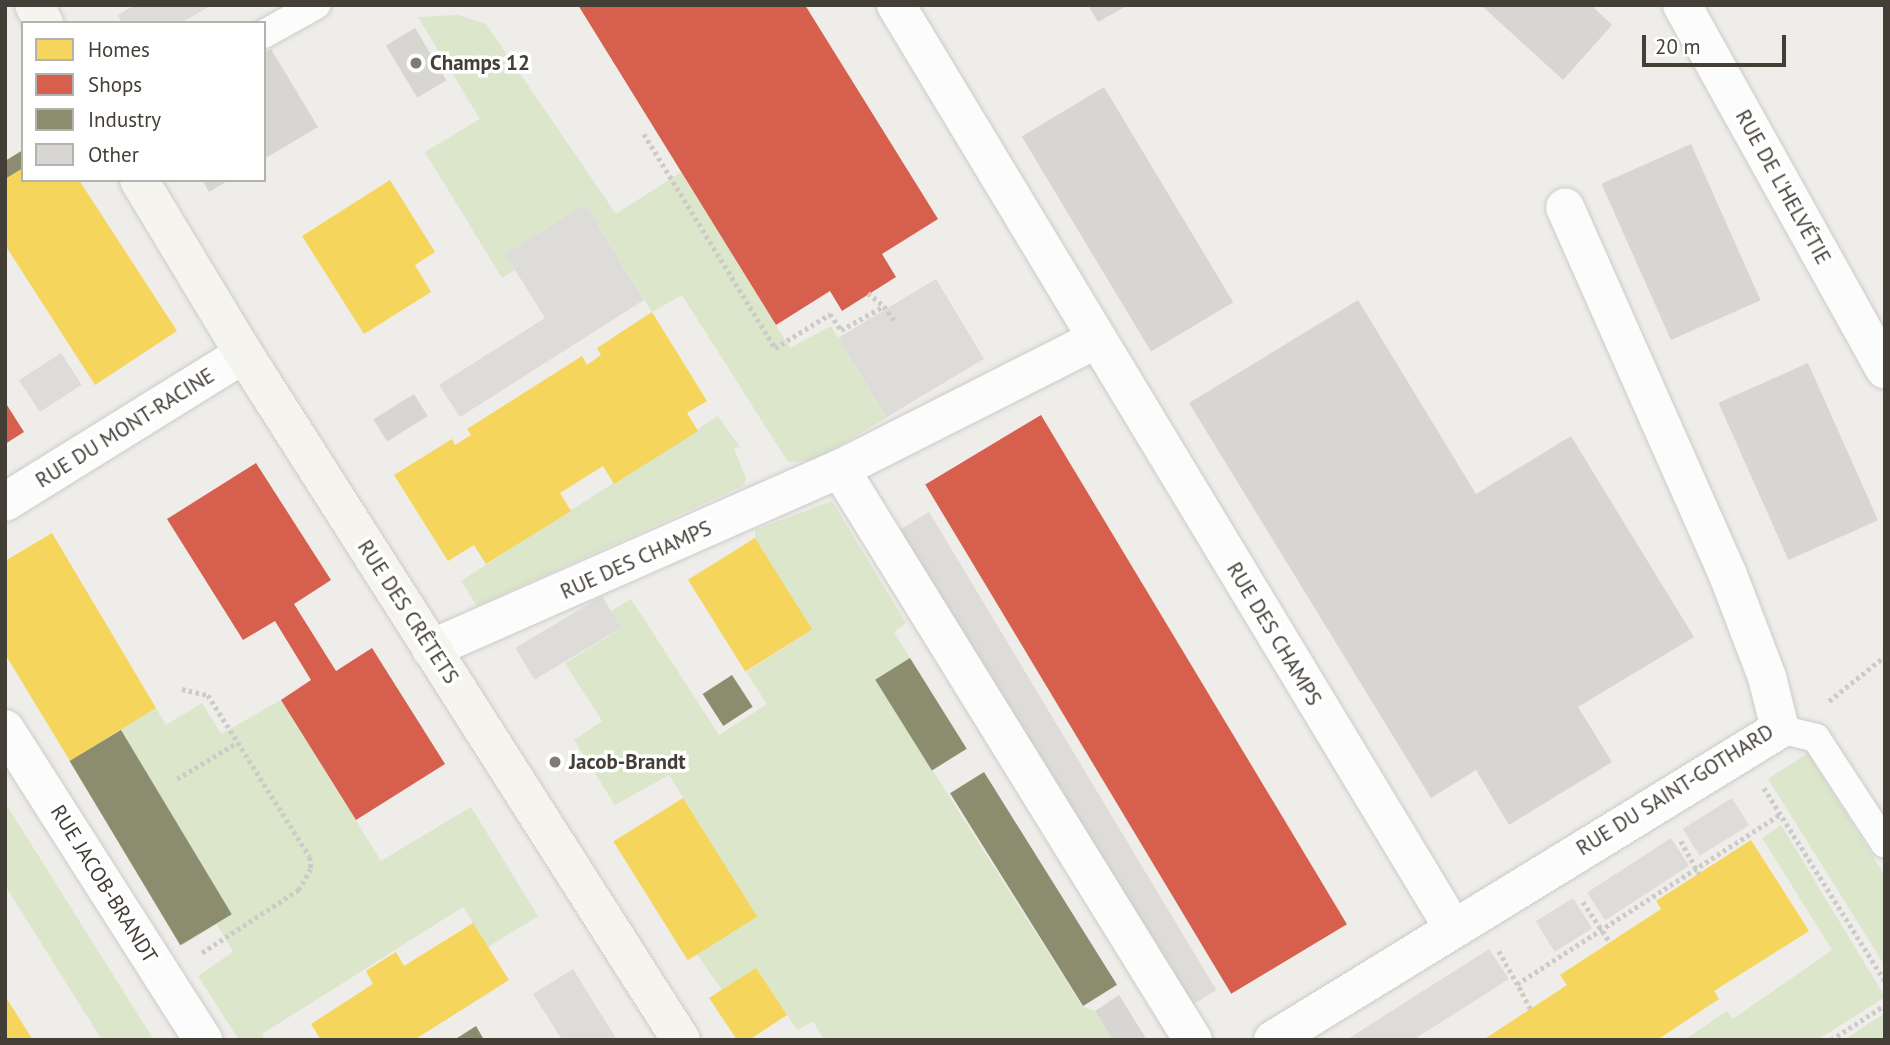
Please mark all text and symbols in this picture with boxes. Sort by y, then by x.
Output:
legend [21,21,266,182]
scale bar [1645,21,1788,65]
text: 20 m [1655,33,1701,60]
text: Homes [88,36,150,63]
place label: Champs 12 [430,50,530,76]
marker: Champs 12 [408,55,424,71]
text: Shops [88,71,142,98]
street label: RUE DE L'HELVÉTIE [1730,105,1836,269]
text: Industry [88,106,161,133]
text: Other [88,141,139,168]
street label: RUE DU MONT-RACINE [31,363,219,493]
street label: RUE DES CHAMPS [557,515,715,605]
street label: RUE DES CRÊTETS [352,535,464,689]
street label: RUE DES CHAMPS [1221,558,1327,710]
street label: RUE DU SAINT-GOTHARD [1572,719,1778,861]
place label: Jacob-Brandt [569,749,686,775]
marker: Jacob-Brandt [547,754,563,770]
street label: RUE JACOB-BRANDT [45,800,163,968]

